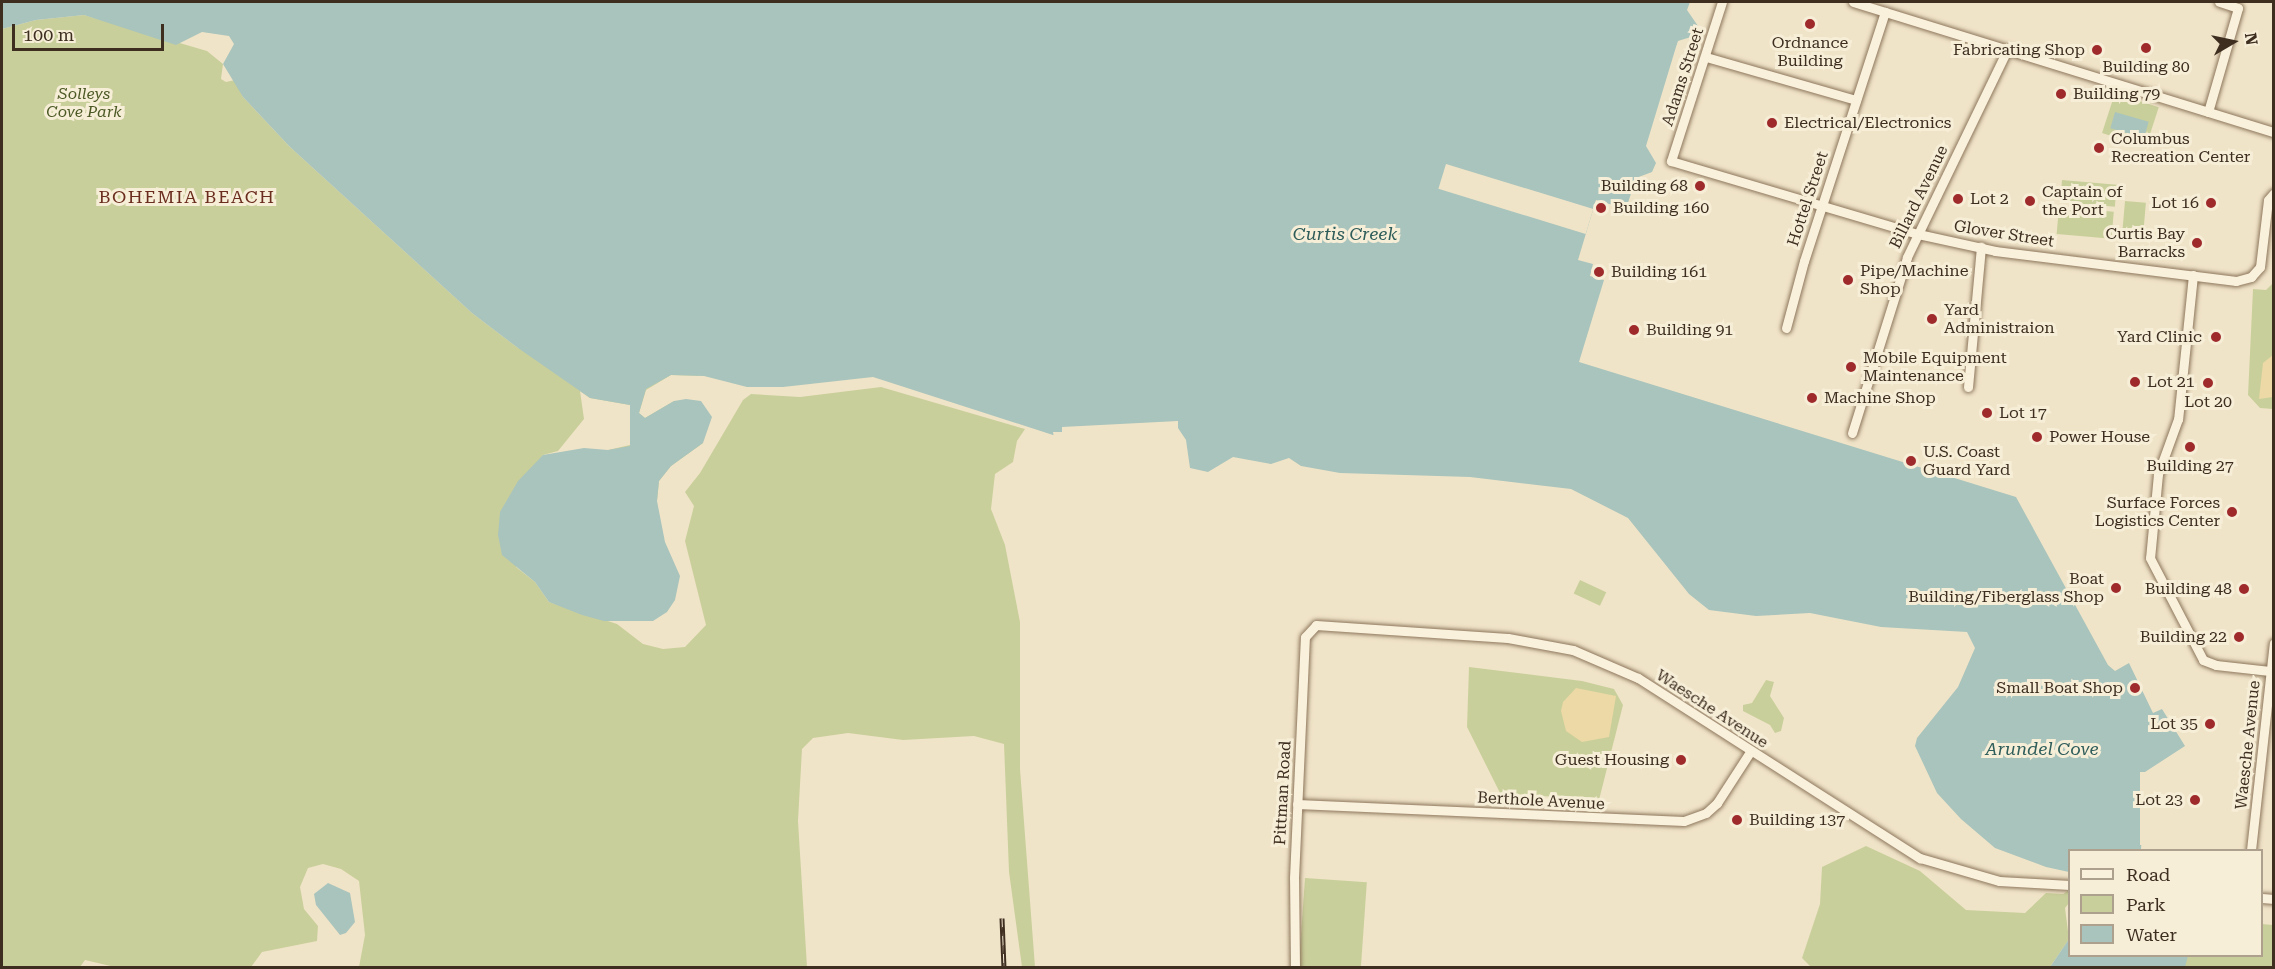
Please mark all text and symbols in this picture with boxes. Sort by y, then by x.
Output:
scale bar [15,12,166,50]
north arrow [2203,12,2263,72]
marker: Ordnance Building [1803,17,1817,31]
text: 100 m [23,24,74,45]
street label: Adams Street [1658,25,1708,129]
text: N [2241,32,2262,47]
place label: Ordnance Building [1772,33,1848,71]
place label: Fabricating Shop [1953,40,2085,60]
marker: Building 80 [2139,41,2153,55]
marker: Fabricating Shop [2090,43,2104,57]
place label: Building 80 [2102,57,2190,77]
park label: Solleys Cove Park [46,84,122,122]
place label: Building 79 [2073,84,2160,104]
marker: Building 79 [2054,87,2068,101]
place label: Electrical/Electronics [1784,113,1951,133]
marker: Electrical/Electronics [1765,116,1779,130]
place label: Columbus Recreation Center [2111,129,2250,167]
marker: Columbus Recreation Center [2092,141,2106,155]
street label: Billard Avenue [1886,142,1952,252]
street label: Hottel Street [1784,149,1832,249]
place label: Building 68 [1601,176,1688,196]
marker: Building 68 [1693,179,1707,193]
place label: Captain of the Port [2042,182,2122,220]
district label: BOHEMIA BEACH [98,186,276,208]
place label: Lot 2 [1970,189,2009,209]
marker: Lot 2 [1951,192,1965,206]
place label: Lot 16 [2151,193,2199,213]
marker: Captain of the Port [2023,194,2037,208]
marker: Lot 16 [2204,196,2218,210]
place label: Building 160 [1613,198,1709,218]
marker: Building 160 [1594,201,1608,215]
street label: Glover Street [1953,217,2055,251]
water label: Curtis Creek [1293,223,1397,245]
place label: Curtis Bay Barracks [2105,224,2185,262]
marker: Curtis Bay Barracks [2190,236,2204,250]
place label: Pipe/Machine Shop [1860,261,1968,299]
place label: Building 161 [1611,262,1707,282]
marker: Building 161 [1592,265,1606,279]
marker: Pipe/Machine Shop [1841,273,1855,287]
place label: Yard Administraion [1944,300,2055,338]
marker: Yard Administraion [1925,312,1939,326]
place label: Building 91 [1646,320,1733,340]
marker: Building 91 [1627,323,1641,337]
place label: Yard Clinic [2117,327,2202,347]
marker: Yard Clinic [2207,328,2225,346]
place label: Mobile Equipment Maintenance [1863,348,2007,386]
marker: Mobile Equipment Maintenance [1844,360,1858,374]
place label: Lot 21 [2147,372,2195,392]
marker: Lot 21 [2128,375,2142,389]
marker: Lot 20 [2201,376,2215,390]
place label: Machine Shop [1824,388,1936,408]
marker: Machine Shop [1805,391,1819,405]
place label: Lot 20 [2184,392,2232,412]
place label: Lot 17 [1999,403,2047,423]
marker: Lot 17 [1980,406,1994,420]
place label: Power House [2049,427,2150,447]
marker: Power House [2030,430,2044,444]
marker: Building 27 [2183,440,2197,454]
place label: U.S. Coast Guard Yard [1923,442,2010,480]
marker: U.S. Coast Guard Yard [1904,454,1918,468]
place label: Building 27 [2146,456,2234,476]
place label: Surface Forces Logistics Center [2095,493,2220,531]
marker: Surface Forces Logistics Center [2225,505,2239,519]
place label: Boat Building/Fiberglass Shop [1908,569,2104,607]
place label: Building 48 [2145,579,2232,599]
marker: Boat Building/Fiberglass Shop [2109,581,2123,595]
marker: Building 48 [2237,582,2251,596]
place label: Building 22 [2140,627,2227,647]
marker: Building 22 [2232,630,2246,644]
street label: Waesche Avenue [1652,666,1772,752]
place label: Small Boat Shop [1996,678,2123,698]
street label: Waesche Avenue [2232,679,2264,811]
marker: Small Boat Shop [2128,681,2142,695]
place label: Lot 35 [2150,714,2198,734]
marker: Lot 35 [2203,717,2217,731]
water label: Arundel Cove [1986,738,2098,760]
street label: Pittman Road [1271,740,1295,846]
place label: Guest Housing [1555,750,1669,770]
marker: Guest Housing [1674,753,1688,767]
street label: Berthole Avenue [1477,788,1605,814]
place label: Lot 23 [2135,790,2183,810]
marker: Lot 23 [2188,793,2202,807]
place label: Building 137 [1749,810,1845,830]
marker: Building 137 [1730,813,1744,827]
legend [2068,849,2263,957]
text: Road [2126,864,2170,885]
text: Park [2126,894,2166,915]
text: Water [2126,924,2177,945]

